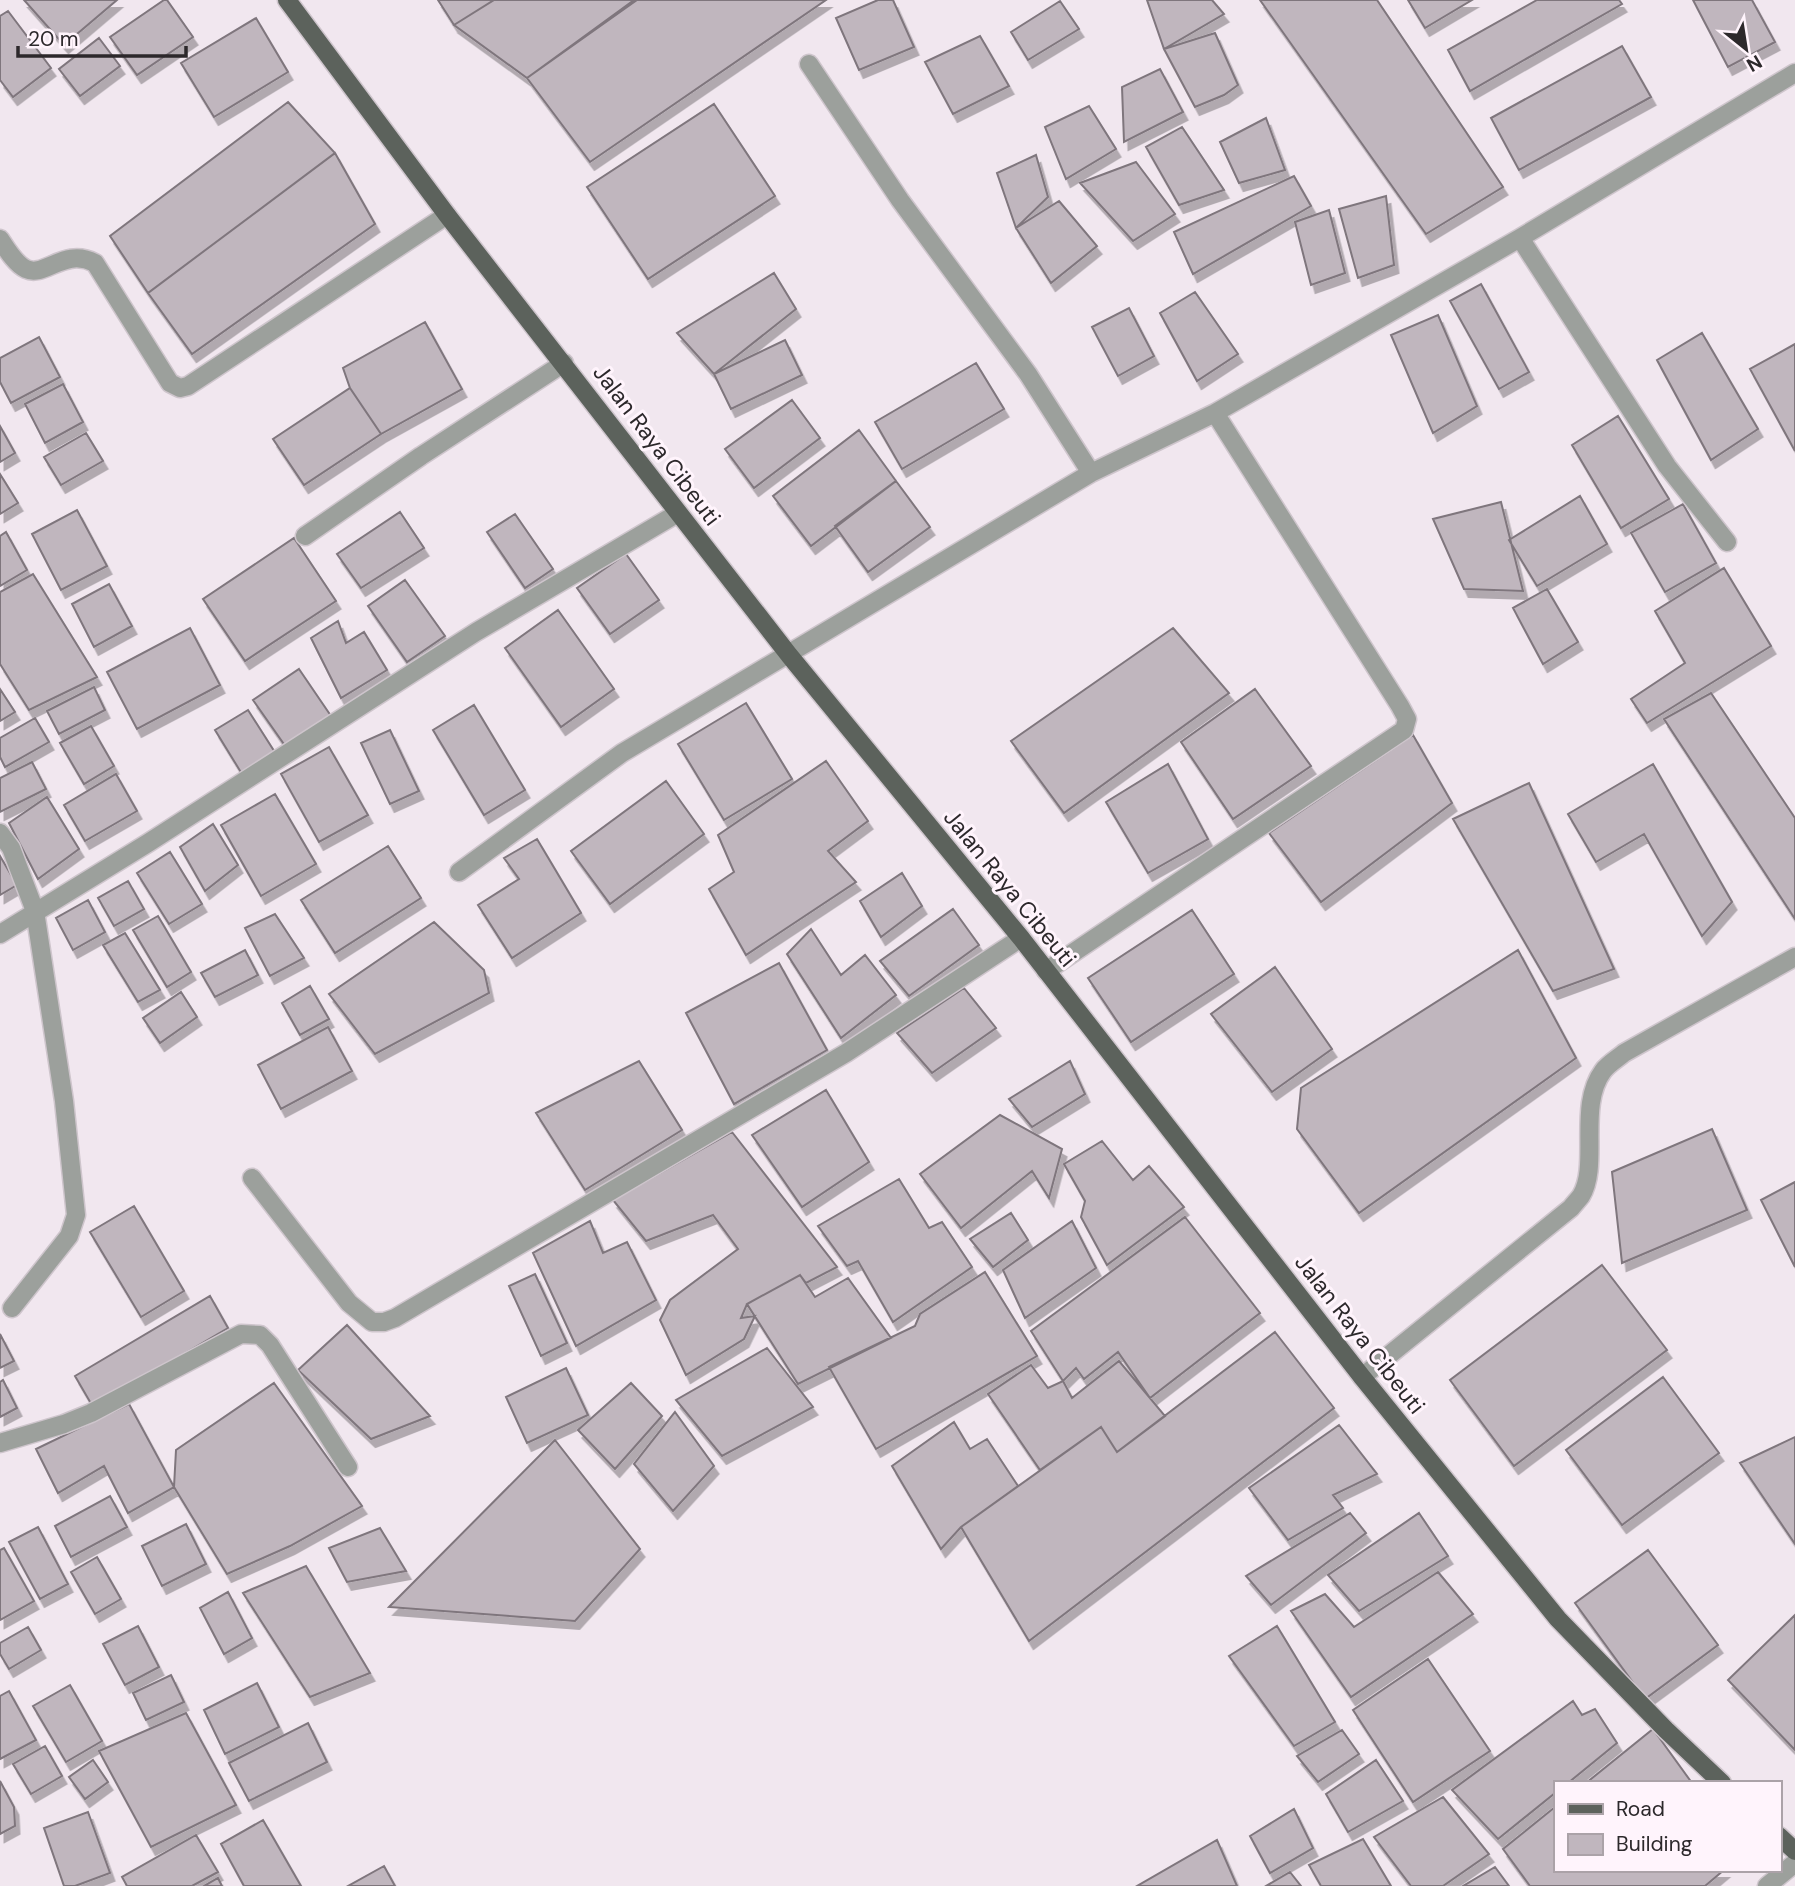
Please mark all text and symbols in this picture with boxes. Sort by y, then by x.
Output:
scale bar [18,14,186,58]
north arrow [1711,14,1781,84]
text: 20 m [28,25,79,53]
text: N [1742,49,1767,78]
street label: Jalan Raya Cibeuti [587,358,727,532]
street label: Jalan Raya Cibeuti [937,803,1083,973]
street label: Jalan Raya Cibeuti [1288,1248,1432,1420]
legend [1554,1781,1781,1872]
text: Road [1616,1795,1665,1823]
text: Building [1616,1830,1693,1858]

